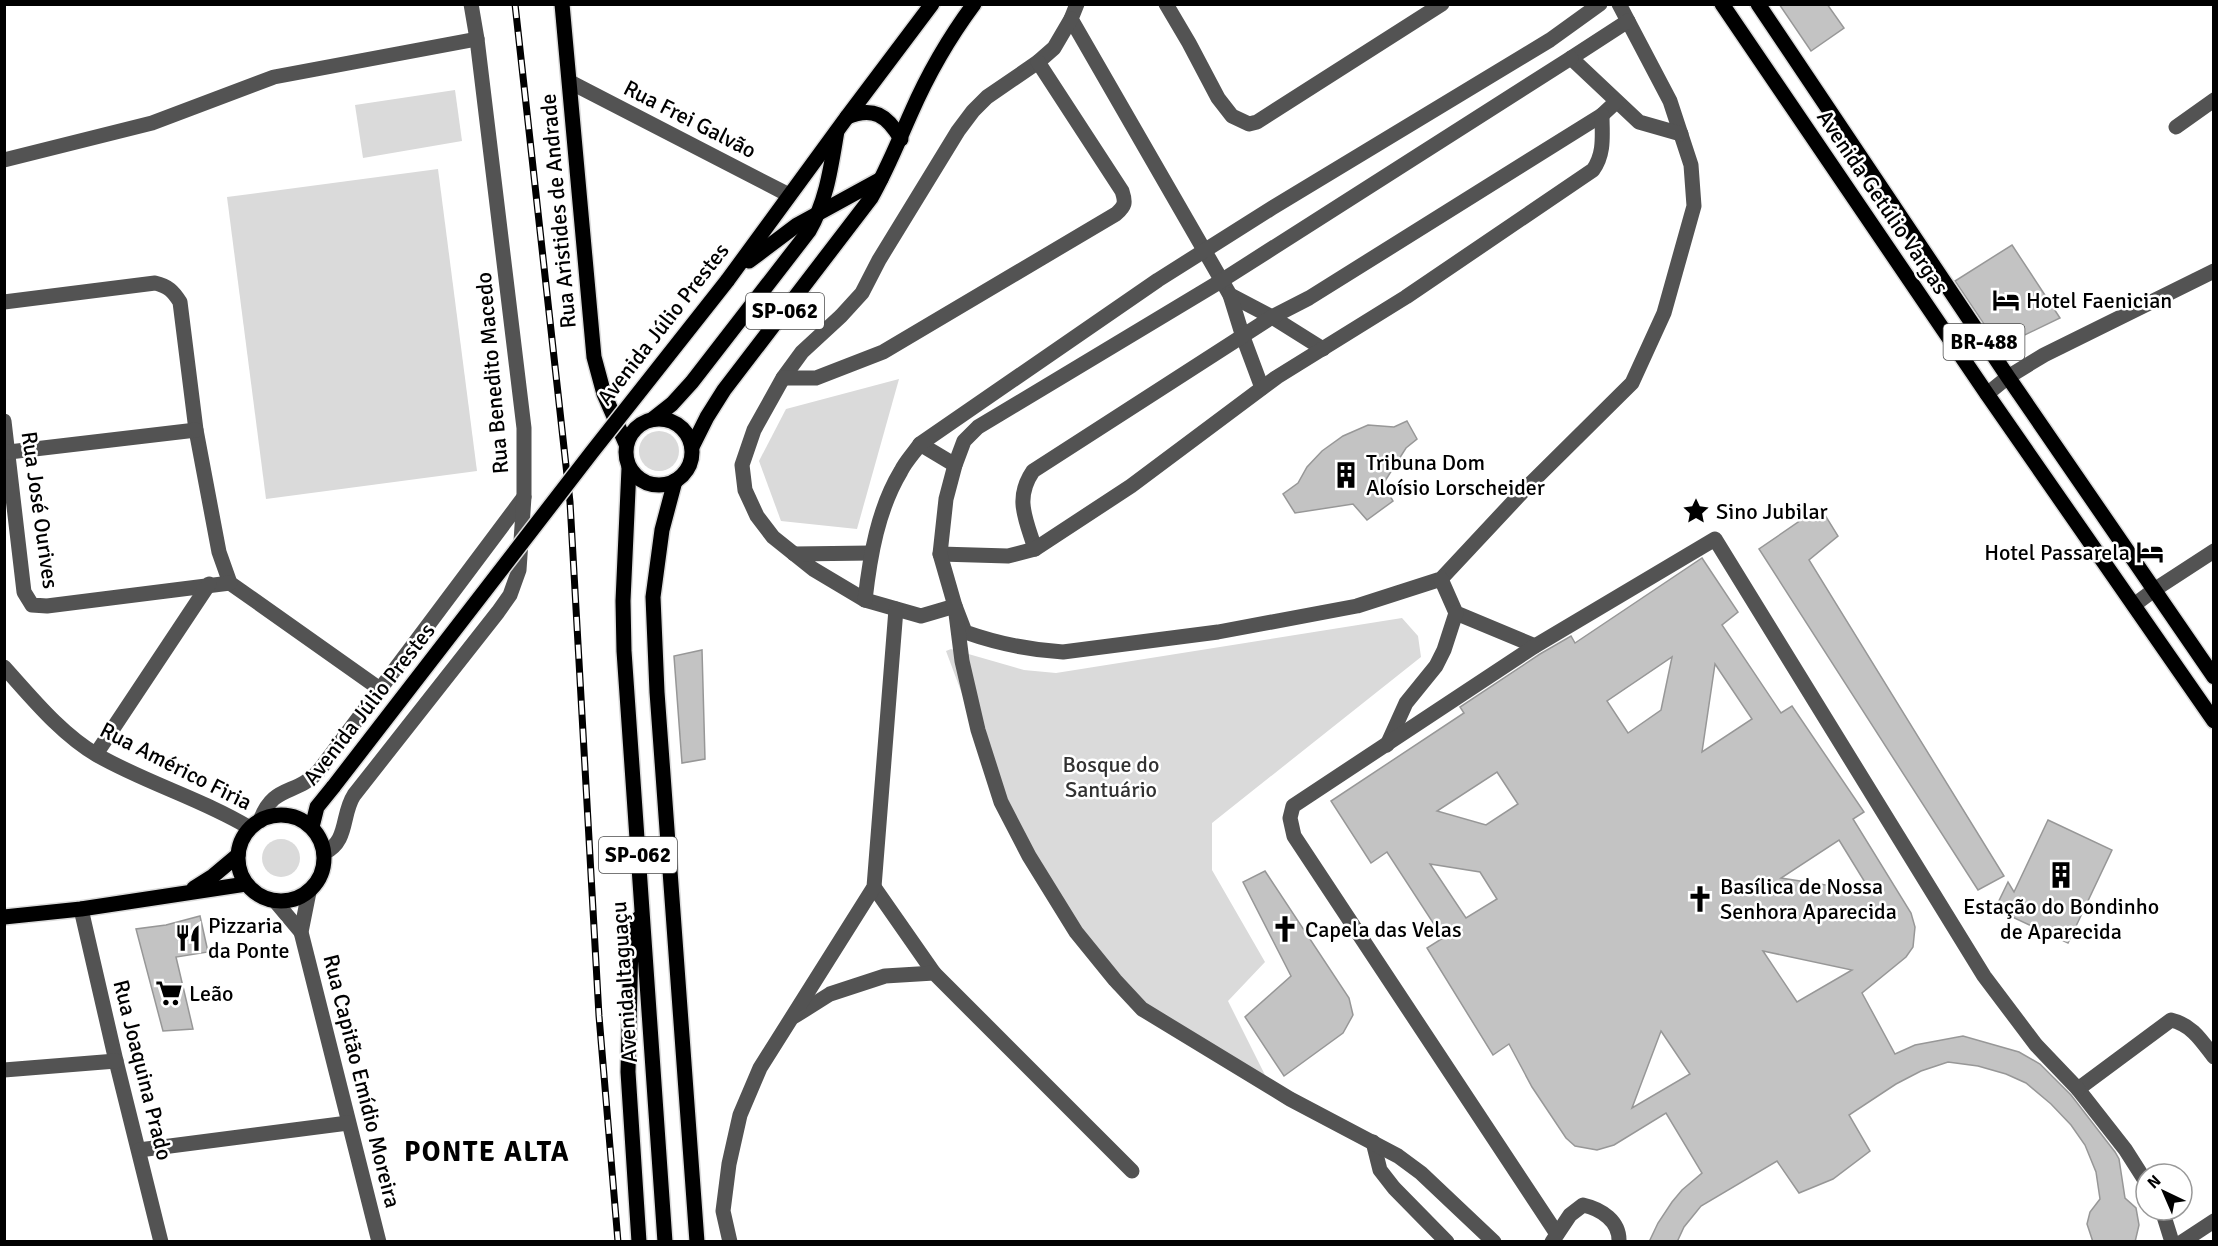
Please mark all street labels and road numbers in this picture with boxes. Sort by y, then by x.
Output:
street label: Rua Frei Galvão [619,74,761,164]
street label: Rua Aristides de Andrade [534,92,582,330]
street label: Avenida Getúlio Vargas [1811,105,1955,299]
street label: Avenida Júlio Prestes [591,237,735,411]
street label: Rua Benedito Macedo [470,271,514,475]
road number: SP-062 [746,293,824,329]
road number: BR-488 [1944,324,2024,360]
street label: Rua José Ourives [16,430,64,590]
street label: Avenida Júlio Prestes [297,617,441,791]
street label: Rua Américo Firia [96,716,256,816]
road number: SP-062 [599,837,677,873]
street label: Avenida Itaguaçu [605,900,643,1064]
street label: Rua Capitão Emídio Moreira [317,951,407,1211]
street label: Rua Joaquina Prado [108,977,178,1163]

